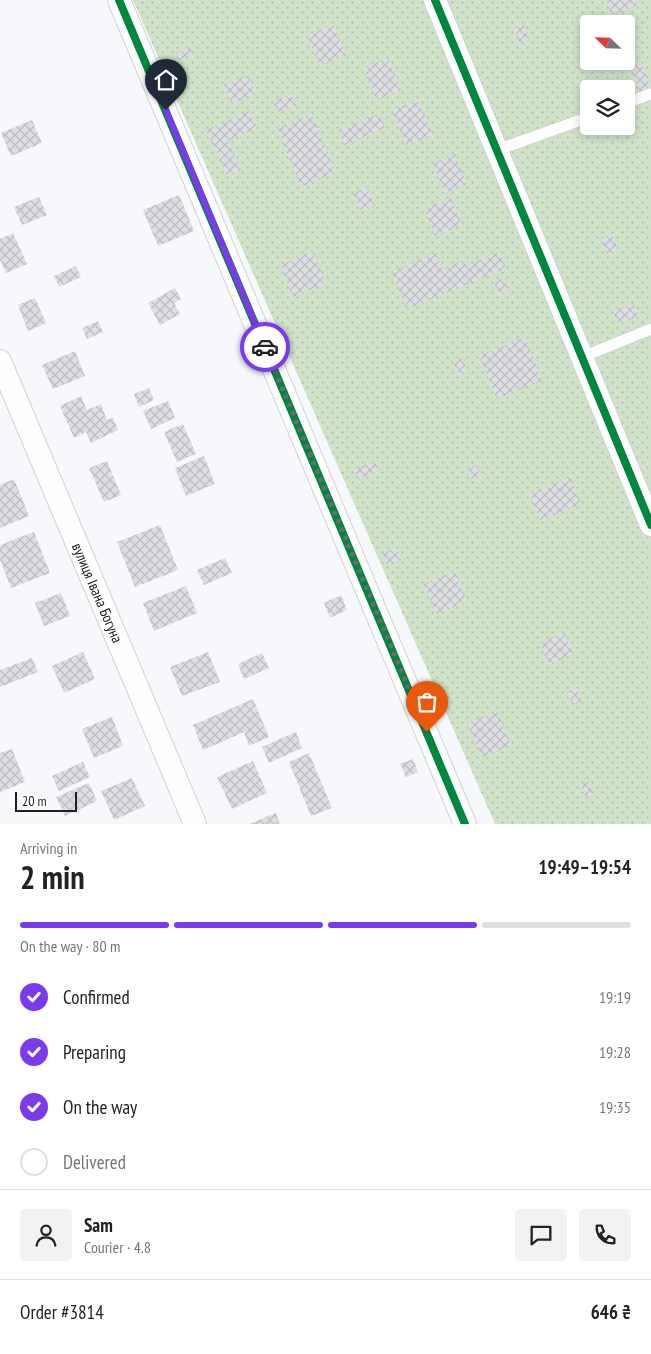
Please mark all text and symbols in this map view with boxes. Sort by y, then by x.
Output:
north arrow [580,15,635,70]
map controls [580,15,635,135]
pin [145,59,187,110]
icon: home [152,66,180,94]
button: layers [580,80,635,135]
courier [240,322,290,372]
icon: car [251,333,279,361]
street label: вулиця Івана Богуна [68,540,127,646]
pin [406,681,448,732]
icon: bag [413,688,441,716]
scale bar [15,789,78,812]
text: 20 m [22,792,47,810]
text: Arriving in [20,838,77,858]
text: 19:49–19:54 [538,855,631,879]
text: 2 min [20,856,85,898]
text: On the way · 80 m [20,936,120,956]
icon: check [20,983,48,1011]
text: Confirmed [63,985,130,1009]
text: 19:19 [599,987,631,1007]
icon: check [20,1038,48,1066]
text: Preparing [63,1040,126,1064]
text: 19:28 [599,1042,631,1062]
icon: check [20,1093,48,1121]
text: On the way [63,1095,137,1119]
text: 19:35 [599,1097,631,1117]
text: Delivered [63,1150,126,1174]
button: person [20,1209,72,1261]
button: chat [515,1209,567,1261]
button: phone [579,1209,631,1261]
text: Sam [84,1213,113,1237]
text: Courier · 4.8 [84,1237,151,1257]
text: Order #3814 [20,1300,104,1324]
text: 646 ₴ [591,1300,631,1324]

